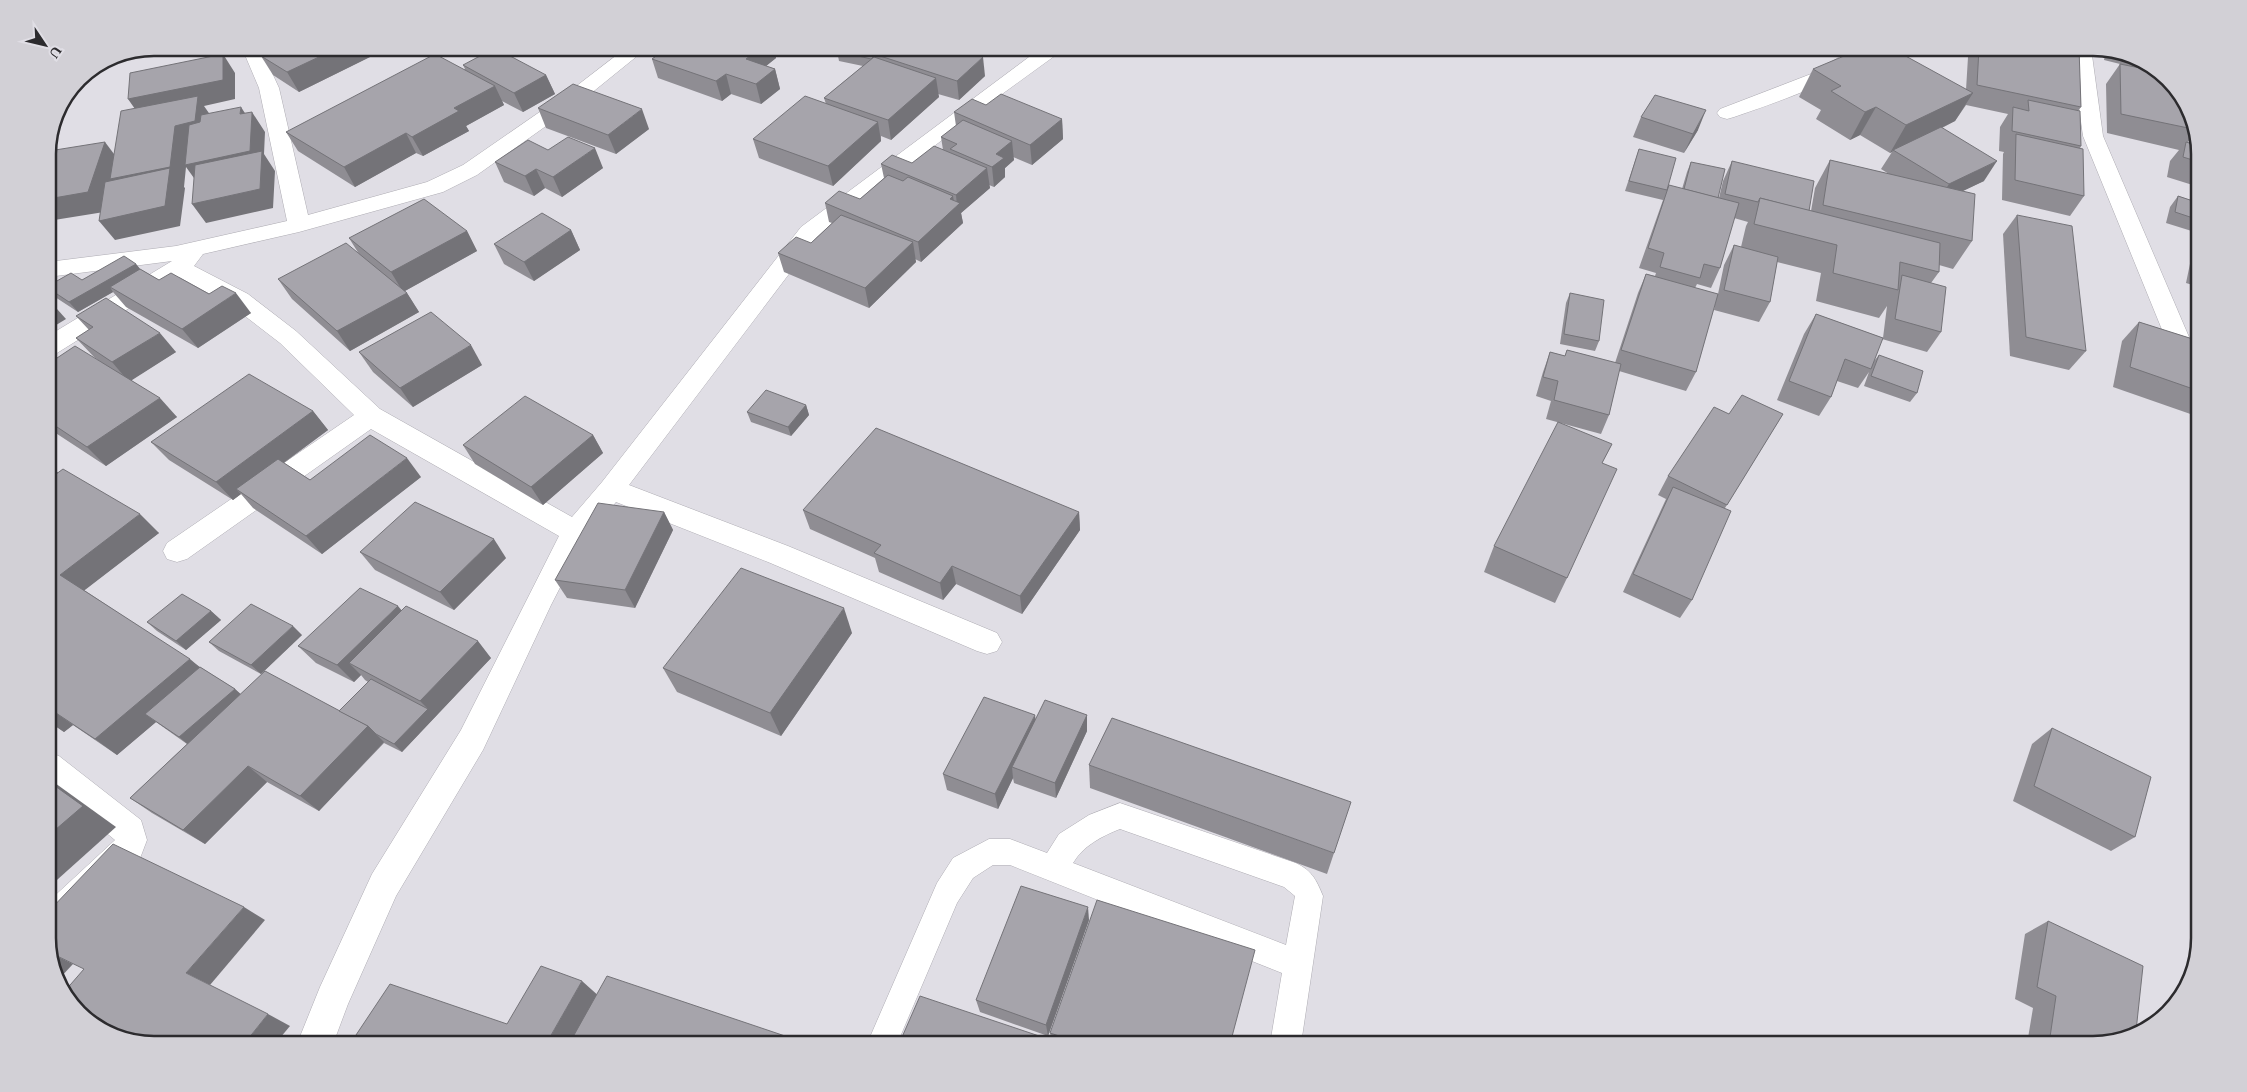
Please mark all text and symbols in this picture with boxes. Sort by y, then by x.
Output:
north arrow [20,20,70,70]
text: U [43,41,67,63]

